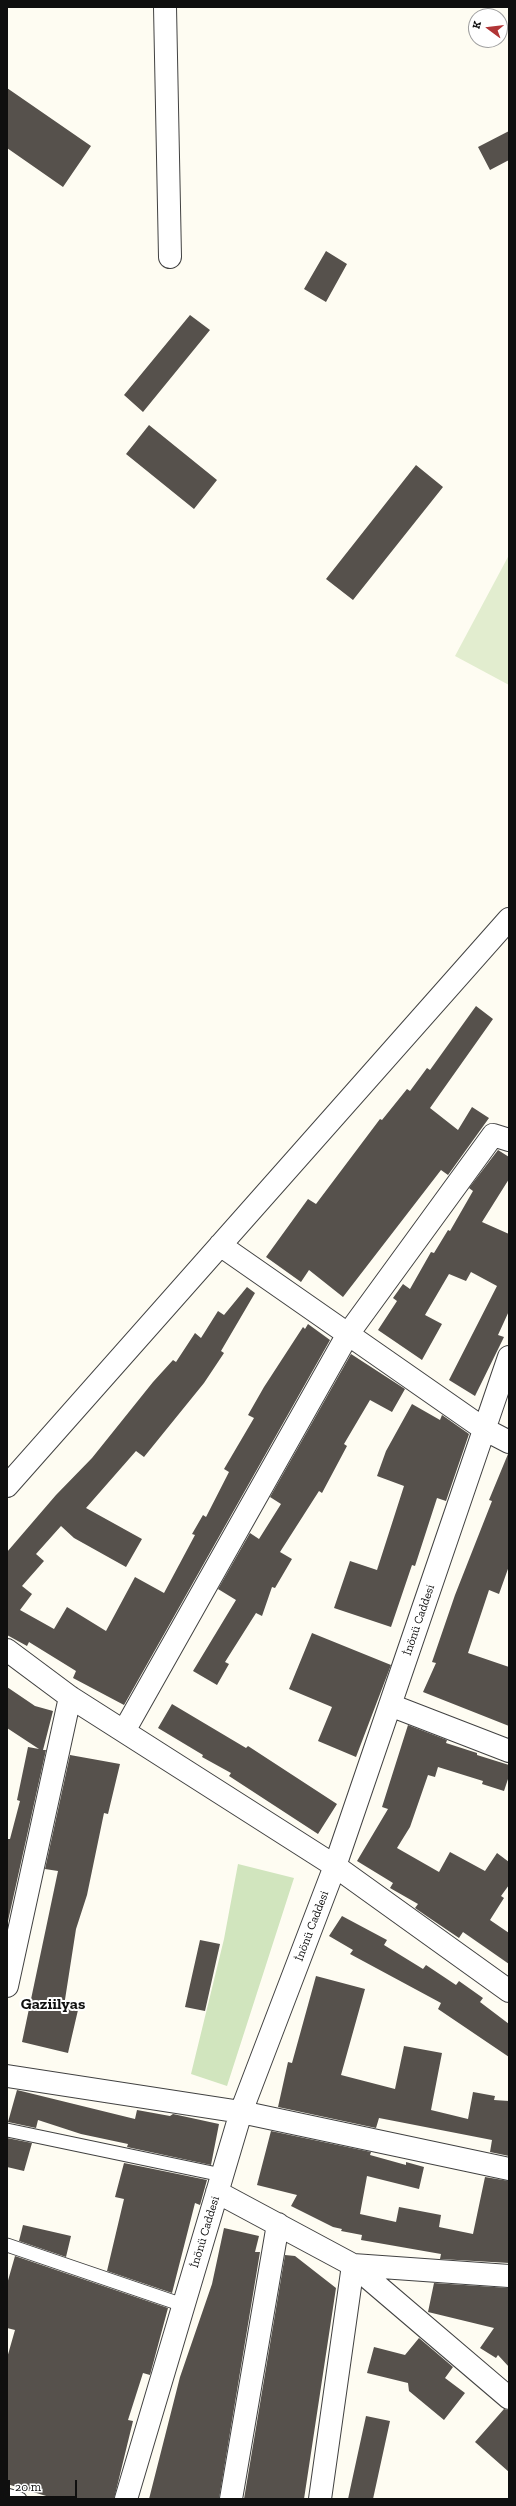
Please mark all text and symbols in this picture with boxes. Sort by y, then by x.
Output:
north arrow [468,8,508,48]
text: K [470,20,484,30]
street label: İnönü Caddesi [400,1583,438,1657]
street label: İnönü Caddesi [292,1889,332,1963]
district label: Gaziilyas [21,1994,85,2014]
street label: İnönü Caddesi [187,2194,223,2270]
scale bar [10,2472,79,2498]
text: 20 m [15,2480,41,2494]

